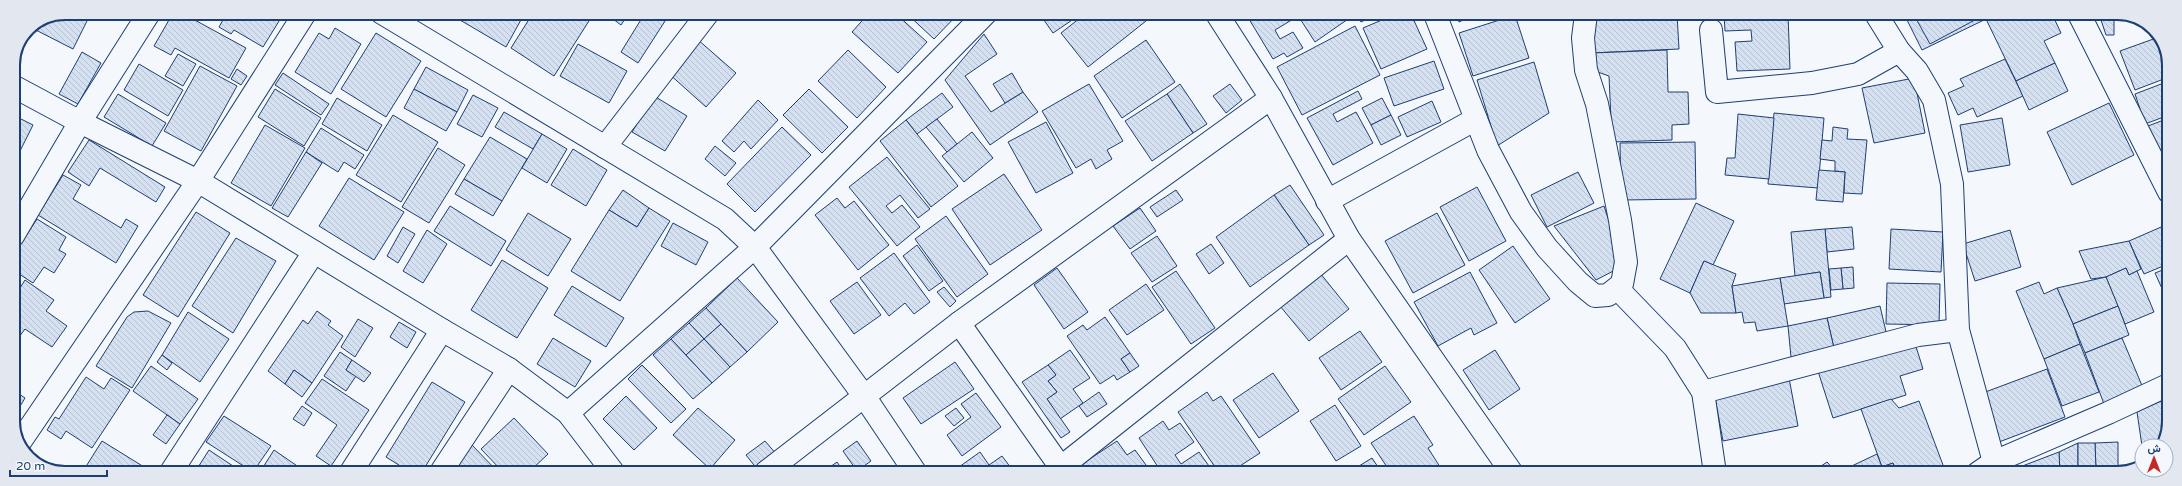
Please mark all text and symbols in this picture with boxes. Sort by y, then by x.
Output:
north arrow [2134,438,2174,478]
text: ش [2147,442,2161,455]
scale bar [10,452,107,478]
text: 20 m [16,459,45,473]

